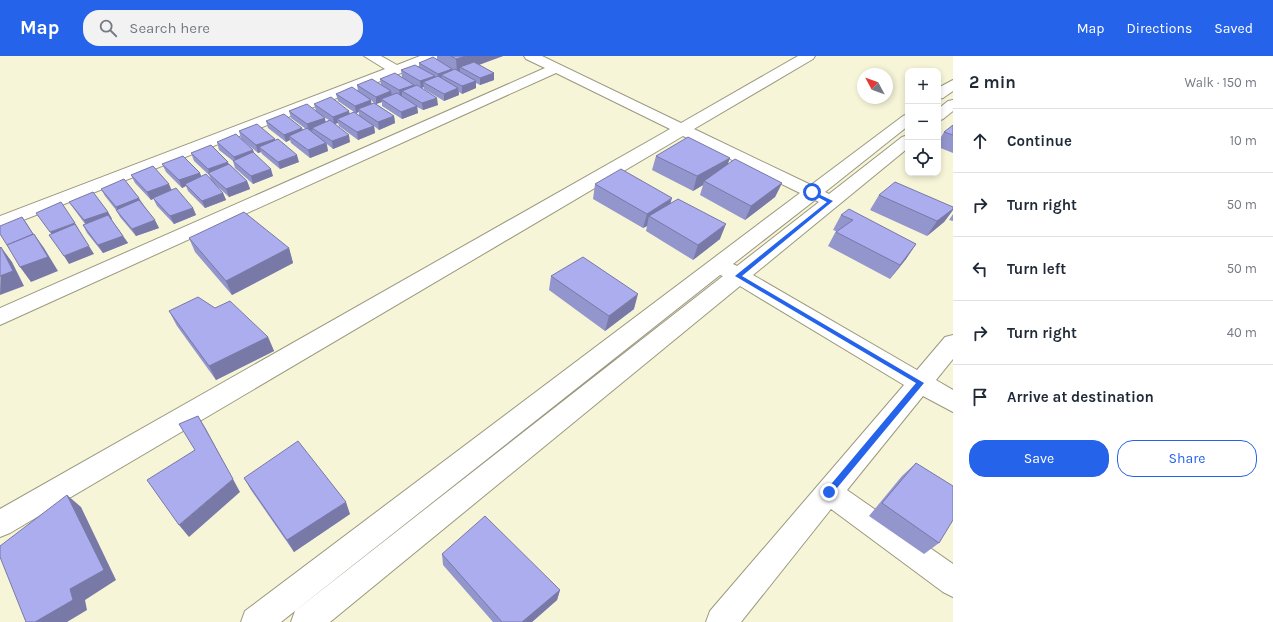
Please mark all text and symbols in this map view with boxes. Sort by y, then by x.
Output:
search box [83,10,363,46]
text: Map [20,17,59,39]
icon: search [97,17,119,39]
text: Search here [129,19,210,37]
text: Map [1077,20,1105,37]
text: Directions [1127,20,1192,37]
text: Saved [1214,20,1253,37]
north arrow [857,68,893,104]
map controls [905,68,941,176]
button: + [905,68,941,104]
text: 2 min [969,72,1016,92]
text: Walk · 150 m [1185,75,1257,90]
button: − [905,104,941,140]
icon: ahead [969,130,991,152]
text: Continue [1007,132,1072,150]
text: 10 m [1230,133,1257,148]
button: locate [905,140,941,176]
route start [803,183,821,201]
icon: right [969,194,991,216]
text: Turn right [1007,196,1077,214]
text: 50 m [1227,197,1257,212]
icon: left [969,258,991,280]
text: Turn left [1007,260,1066,278]
text: 50 m [1227,261,1257,276]
icon: right [969,322,991,344]
text: Turn right [1007,324,1077,342]
text: 40 m [1227,325,1257,340]
icon: arrive [969,386,991,408]
text: Arrive at destination [1007,388,1154,406]
button: Save [969,440,1109,477]
button: Share [1117,440,1257,477]
route end [820,483,838,501]

